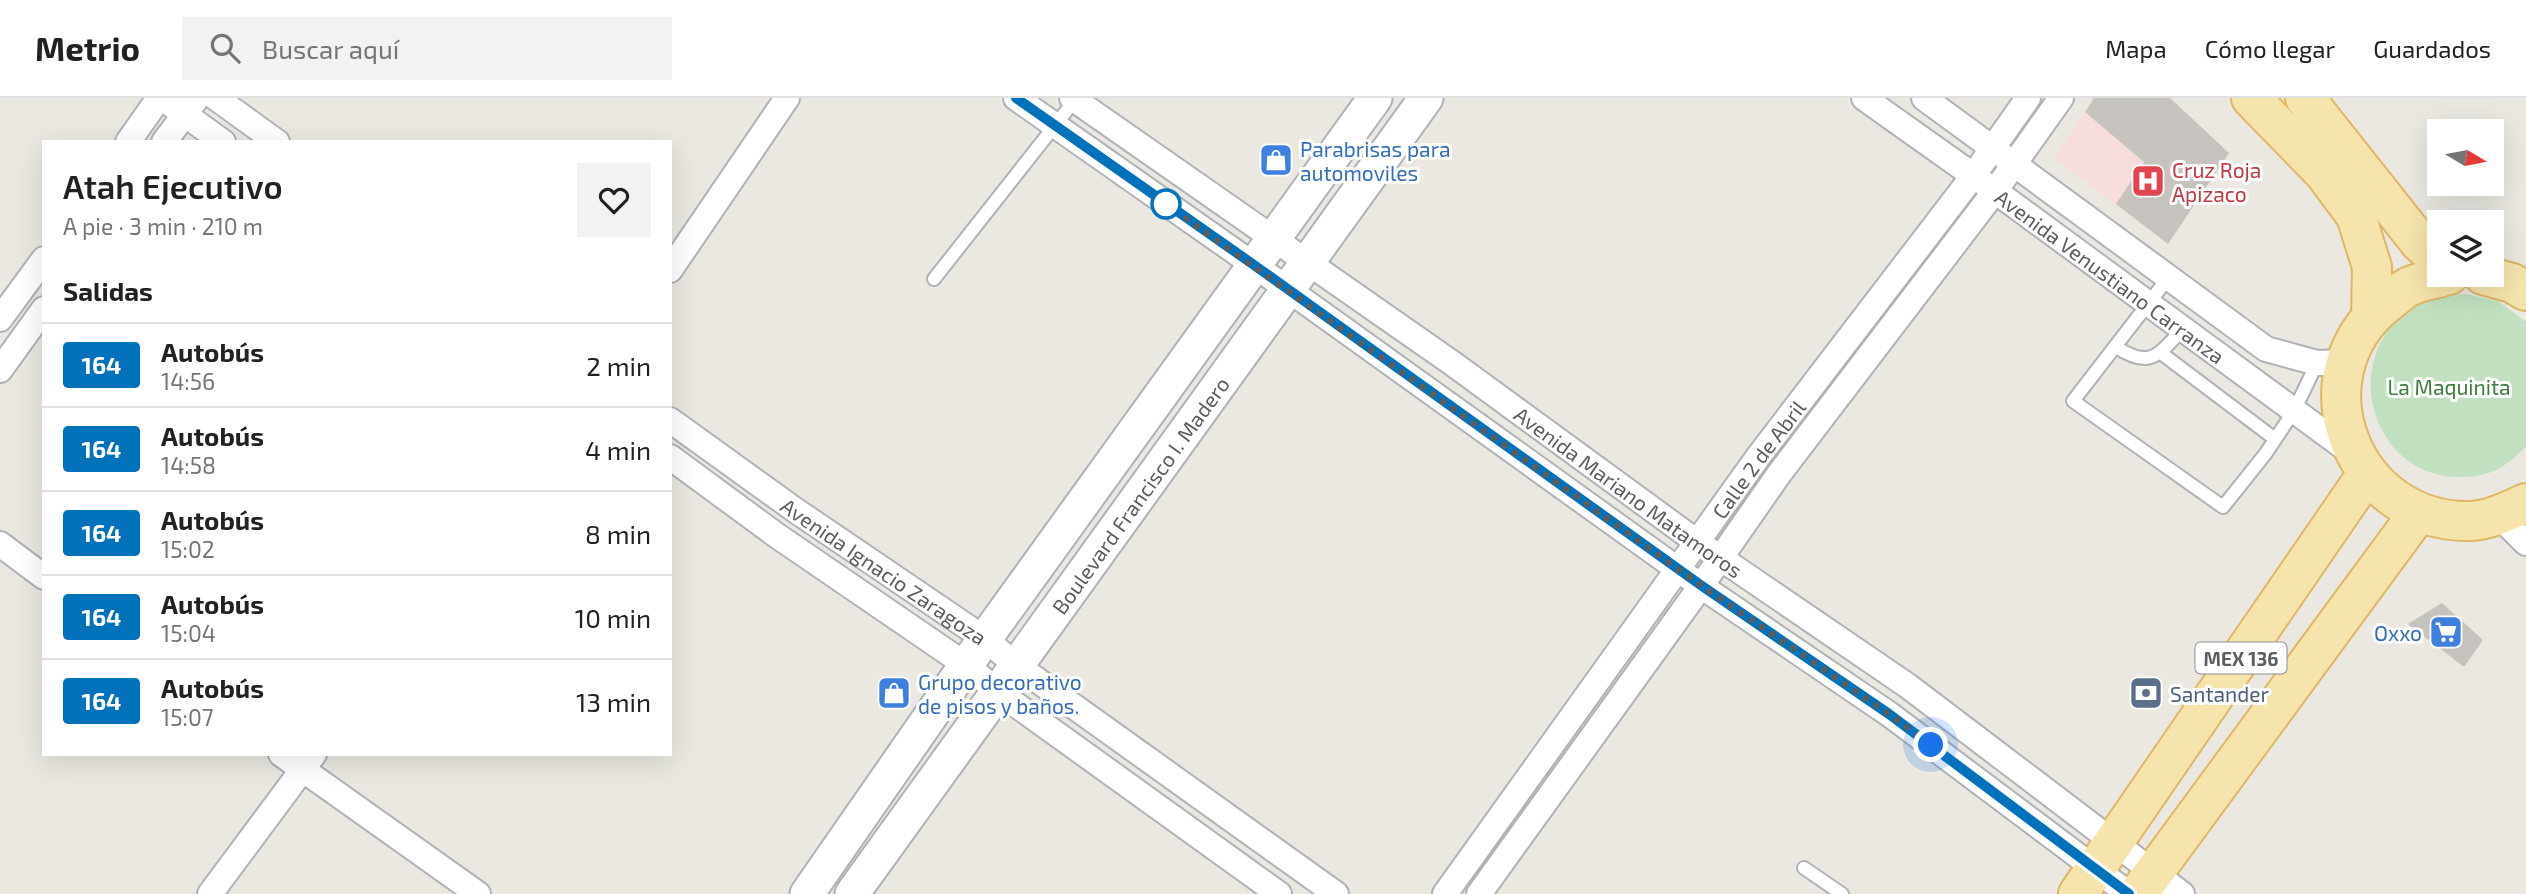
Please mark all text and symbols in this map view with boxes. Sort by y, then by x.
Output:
search box [182,17,672,80]
text: Metrio [35,28,140,68]
icon: search [206,29,244,67]
text: Buscar aquí [262,33,399,64]
text: Mapa [2105,34,2167,63]
text: Cómo llegar [2205,34,2335,63]
text: Guardados [2373,34,2491,63]
north arrow [2427,119,2504,196]
map controls [2427,119,2504,287]
place label: Parabrisas para automoviles [1300,136,1451,185]
shop icon: Parabrisas para automoviles [1257,141,1295,179]
place label: Cruz Roja Apizaco [2172,157,2261,206]
hospital icon: Cruz Roja Apizaco [2129,162,2167,200]
button: heart [577,163,651,237]
text: Atah Ejecutivo [63,166,283,206]
street label: Avenida Venustiano Carranza [1991,183,2230,368]
unlabelled marker [1151,189,1181,219]
button: layers [2427,210,2504,287]
text: A pie · 3 min · 210 m [63,212,263,240]
text: Salidas [63,275,153,306]
text: Autobús [161,336,264,367]
text: 164 [82,350,121,379]
text: 2 min [586,350,651,381]
text: 14:56 [161,367,215,395]
street label: Boulevard Francisco I. Madero [1046,371,1234,618]
park label: La Maquinita [2387,374,2511,399]
street label: Calle 2 de Abril [1706,394,1810,523]
street label: Avenida Mariano Matamoros [1510,401,1748,582]
text: Autobús [161,420,264,451]
text: 164 [82,434,121,463]
text: 4 min [585,434,651,465]
text: 14:58 [161,451,216,479]
street label: Avenida Ignacio Zaragoza [777,492,992,649]
text: Autobús [161,504,264,535]
text: 164 [82,518,121,547]
text: 8 min [585,518,651,549]
text: 15:02 [161,535,215,563]
text: Autobús [161,588,264,619]
text: 164 [82,602,121,631]
text: 10 min [575,602,651,633]
supermarket icon: Oxxo [2427,613,2465,651]
text: 15:04 [161,619,216,647]
place label: Oxxo [2374,620,2422,645]
road number: MEX 136 [2196,642,2286,674]
place label: Grupo decorativo de pisos y baños. [918,669,1082,718]
text: Autobús [161,672,264,703]
shop icon: Grupo decorativo de pisos y baños. [875,674,913,712]
bank icon: Santander [2127,674,2165,712]
place label: Santander [2170,681,2270,706]
text: 164 [82,686,121,715]
text: 13 min [576,686,651,717]
text: 15:07 [161,703,214,731]
your location [1913,727,1948,762]

